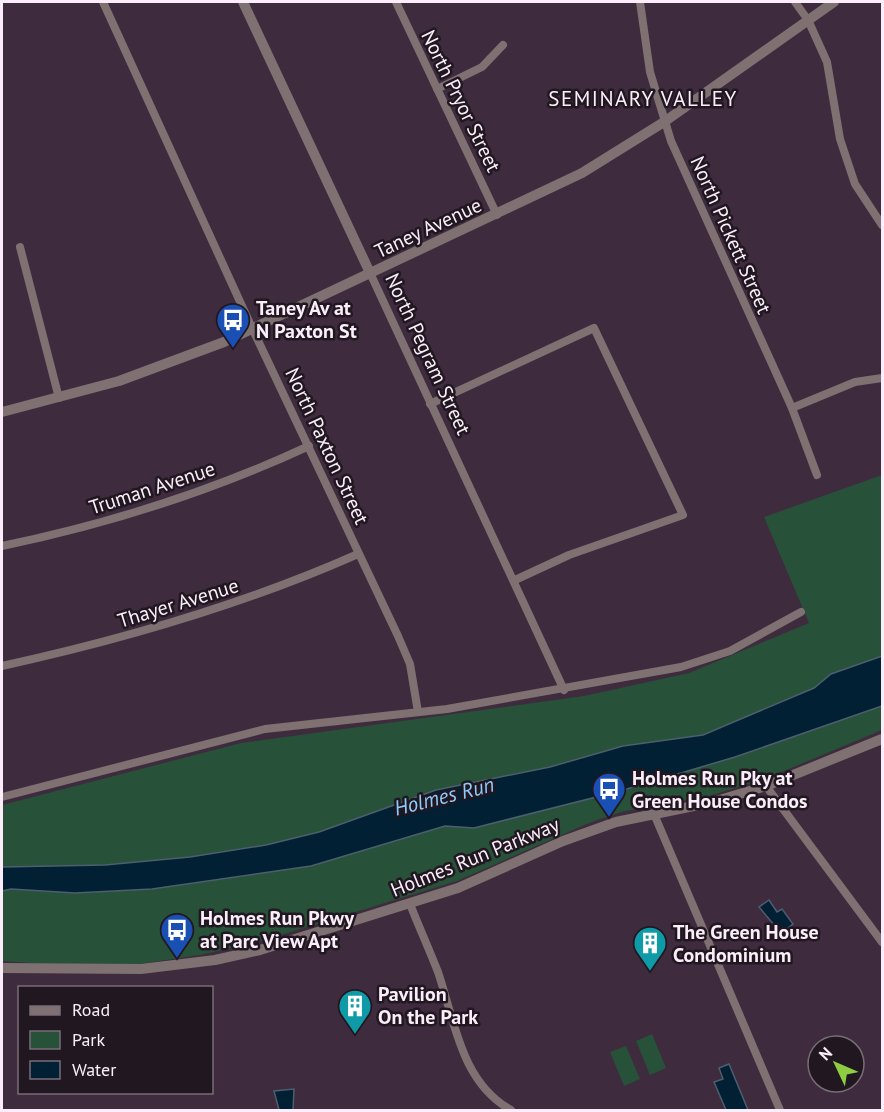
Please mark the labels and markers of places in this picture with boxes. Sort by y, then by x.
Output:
place label: Taney Av at N Paxton St [256,295,357,344]
bus stop icon: Taney Av at N Paxton St [215,302,251,349]
place label: Holmes Run Pky at Green House Condos [632,765,807,814]
bus stop icon: Holmes Run Pky at Green House Condos [591,771,627,818]
place label: Holmes Run Pkwy at Parc View Apt [200,905,354,954]
bus stop icon: Holmes Run Pkwy at Parc View Apt [159,912,195,959]
place label: The Green House Condominium [673,919,819,968]
building icon: The Green House Condominium [632,925,668,972]
place label: Pavilion On the Park [378,981,478,1030]
building icon: Pavilion On the Park [337,988,373,1035]

